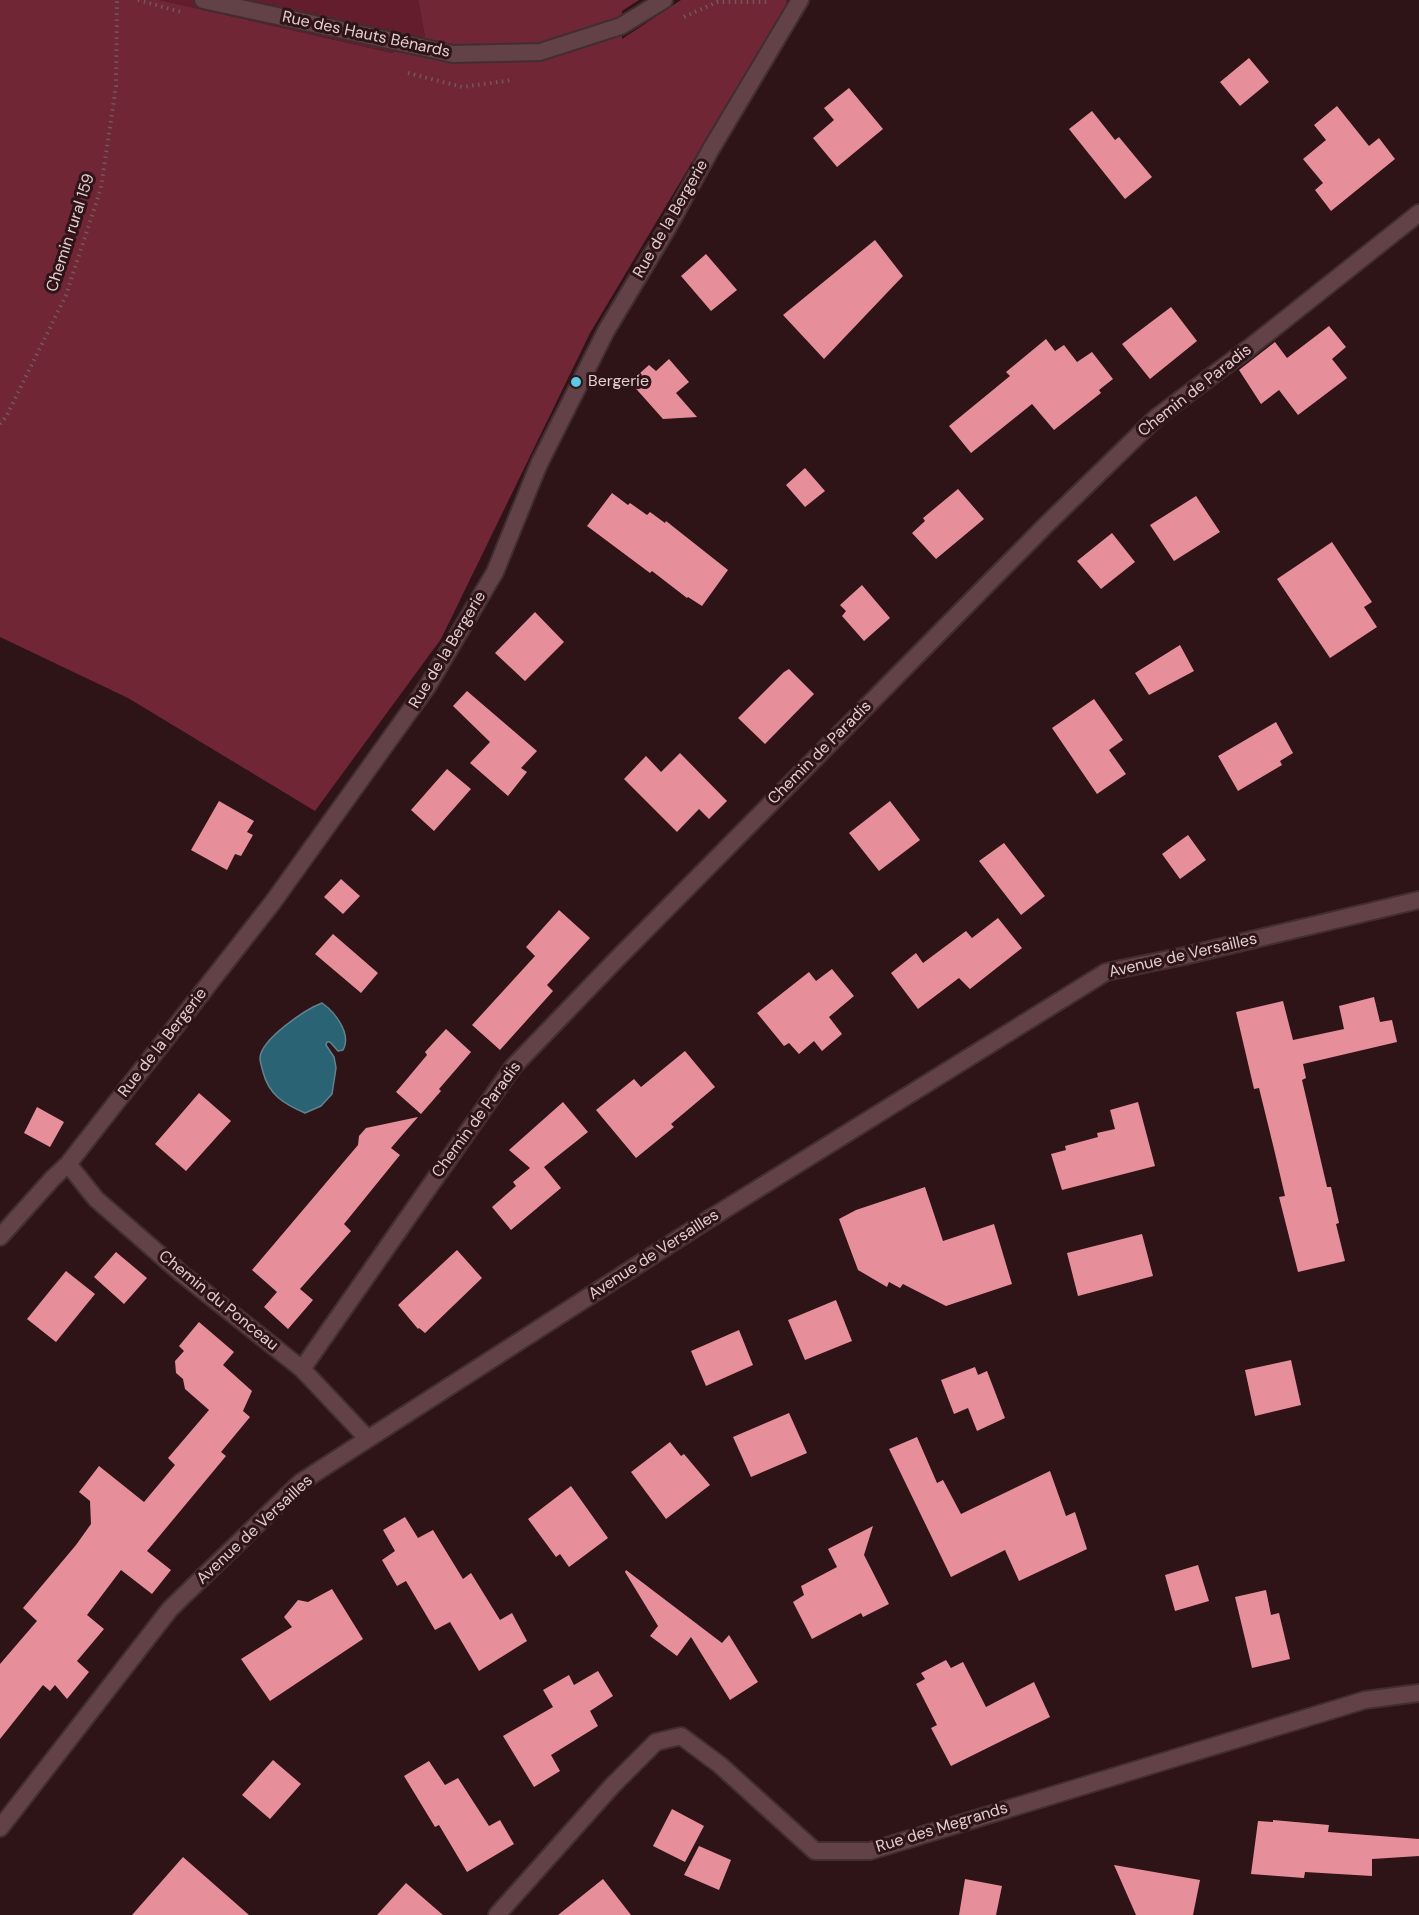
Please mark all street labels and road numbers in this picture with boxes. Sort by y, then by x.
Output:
street label: Rue des Hauts Bénards [280,8,452,62]
street label: Rue de la Bergerie [629,157,713,281]
street label: Chemin rural 159 [43,171,99,295]
street label: Chemin de Paradis [1134,341,1256,441]
street label: Rue de la Bergerie [406,588,490,712]
street label: Chemin de Paradis [764,697,876,809]
street label: Avenue de Versailles [1107,930,1259,982]
street label: Rue de la Bergerie [115,985,211,1101]
street label: Chemin de Paradis [428,1058,526,1182]
street label: Avenue de Versailles [585,1206,723,1304]
street label: Chemin du Ponceau [154,1247,282,1355]
street label: Avenue de Versailles [193,1471,317,1589]
street label: Rue des Megrands [874,1799,1010,1857]

